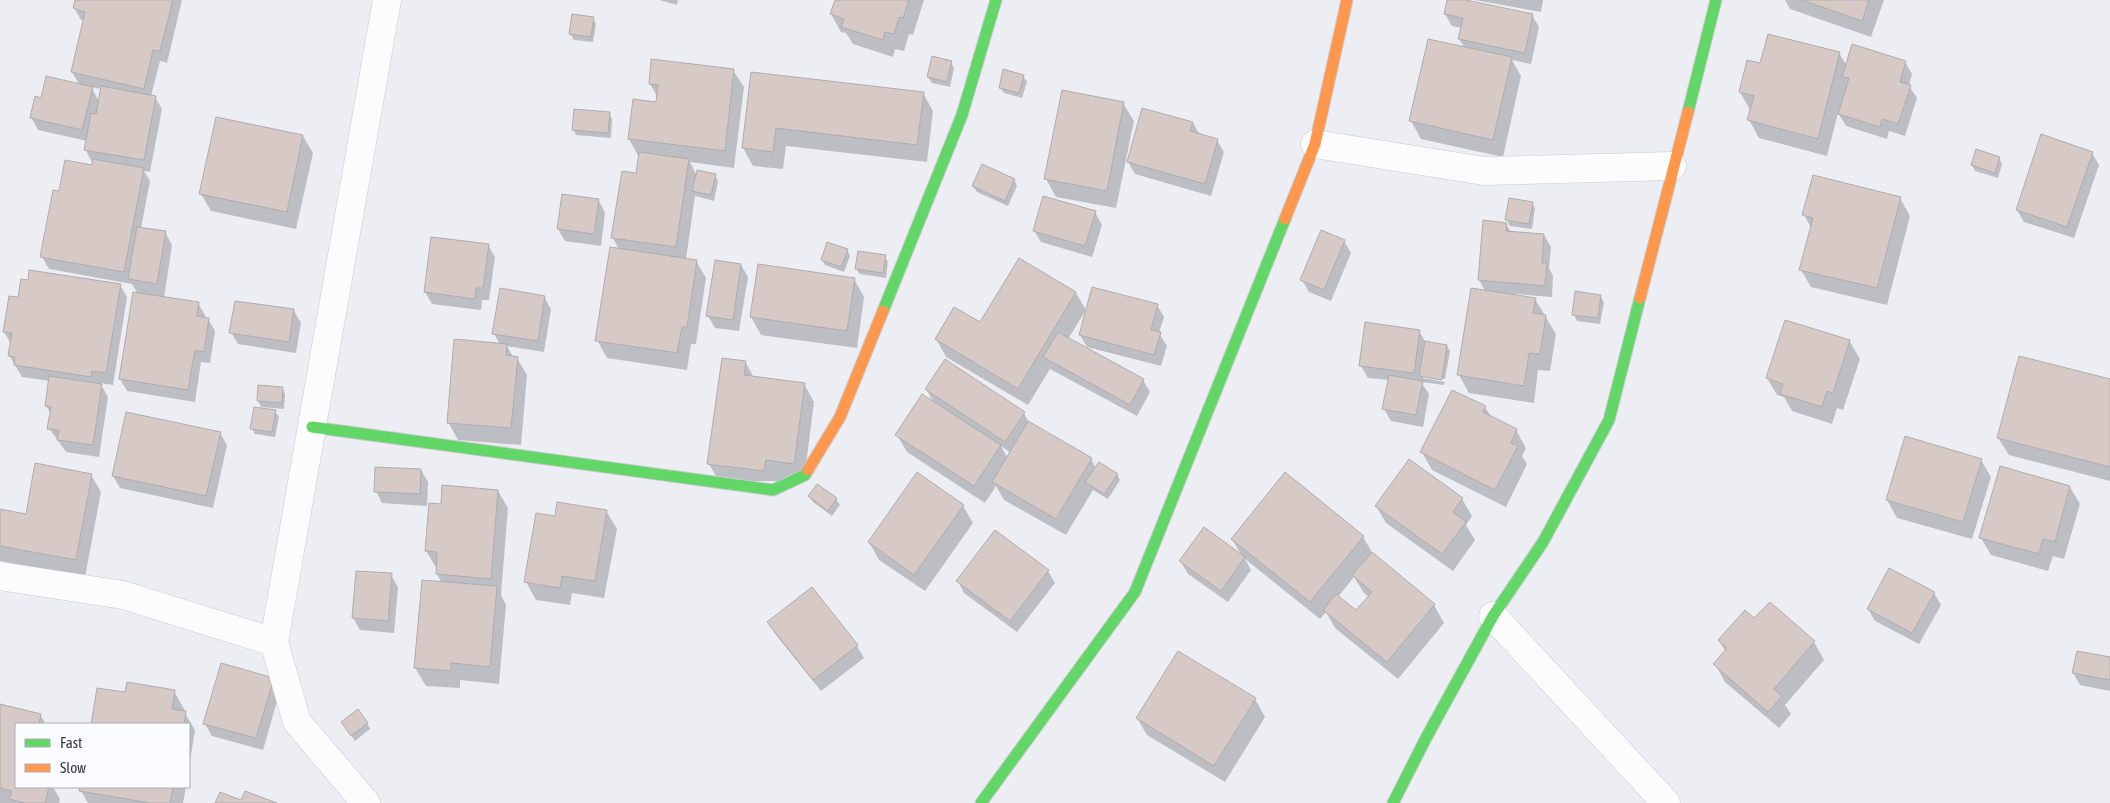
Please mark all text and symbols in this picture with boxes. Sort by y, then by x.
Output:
legend [15,723,190,788]
text: Fast [60,734,82,751]
text: Slow [60,759,86,776]

